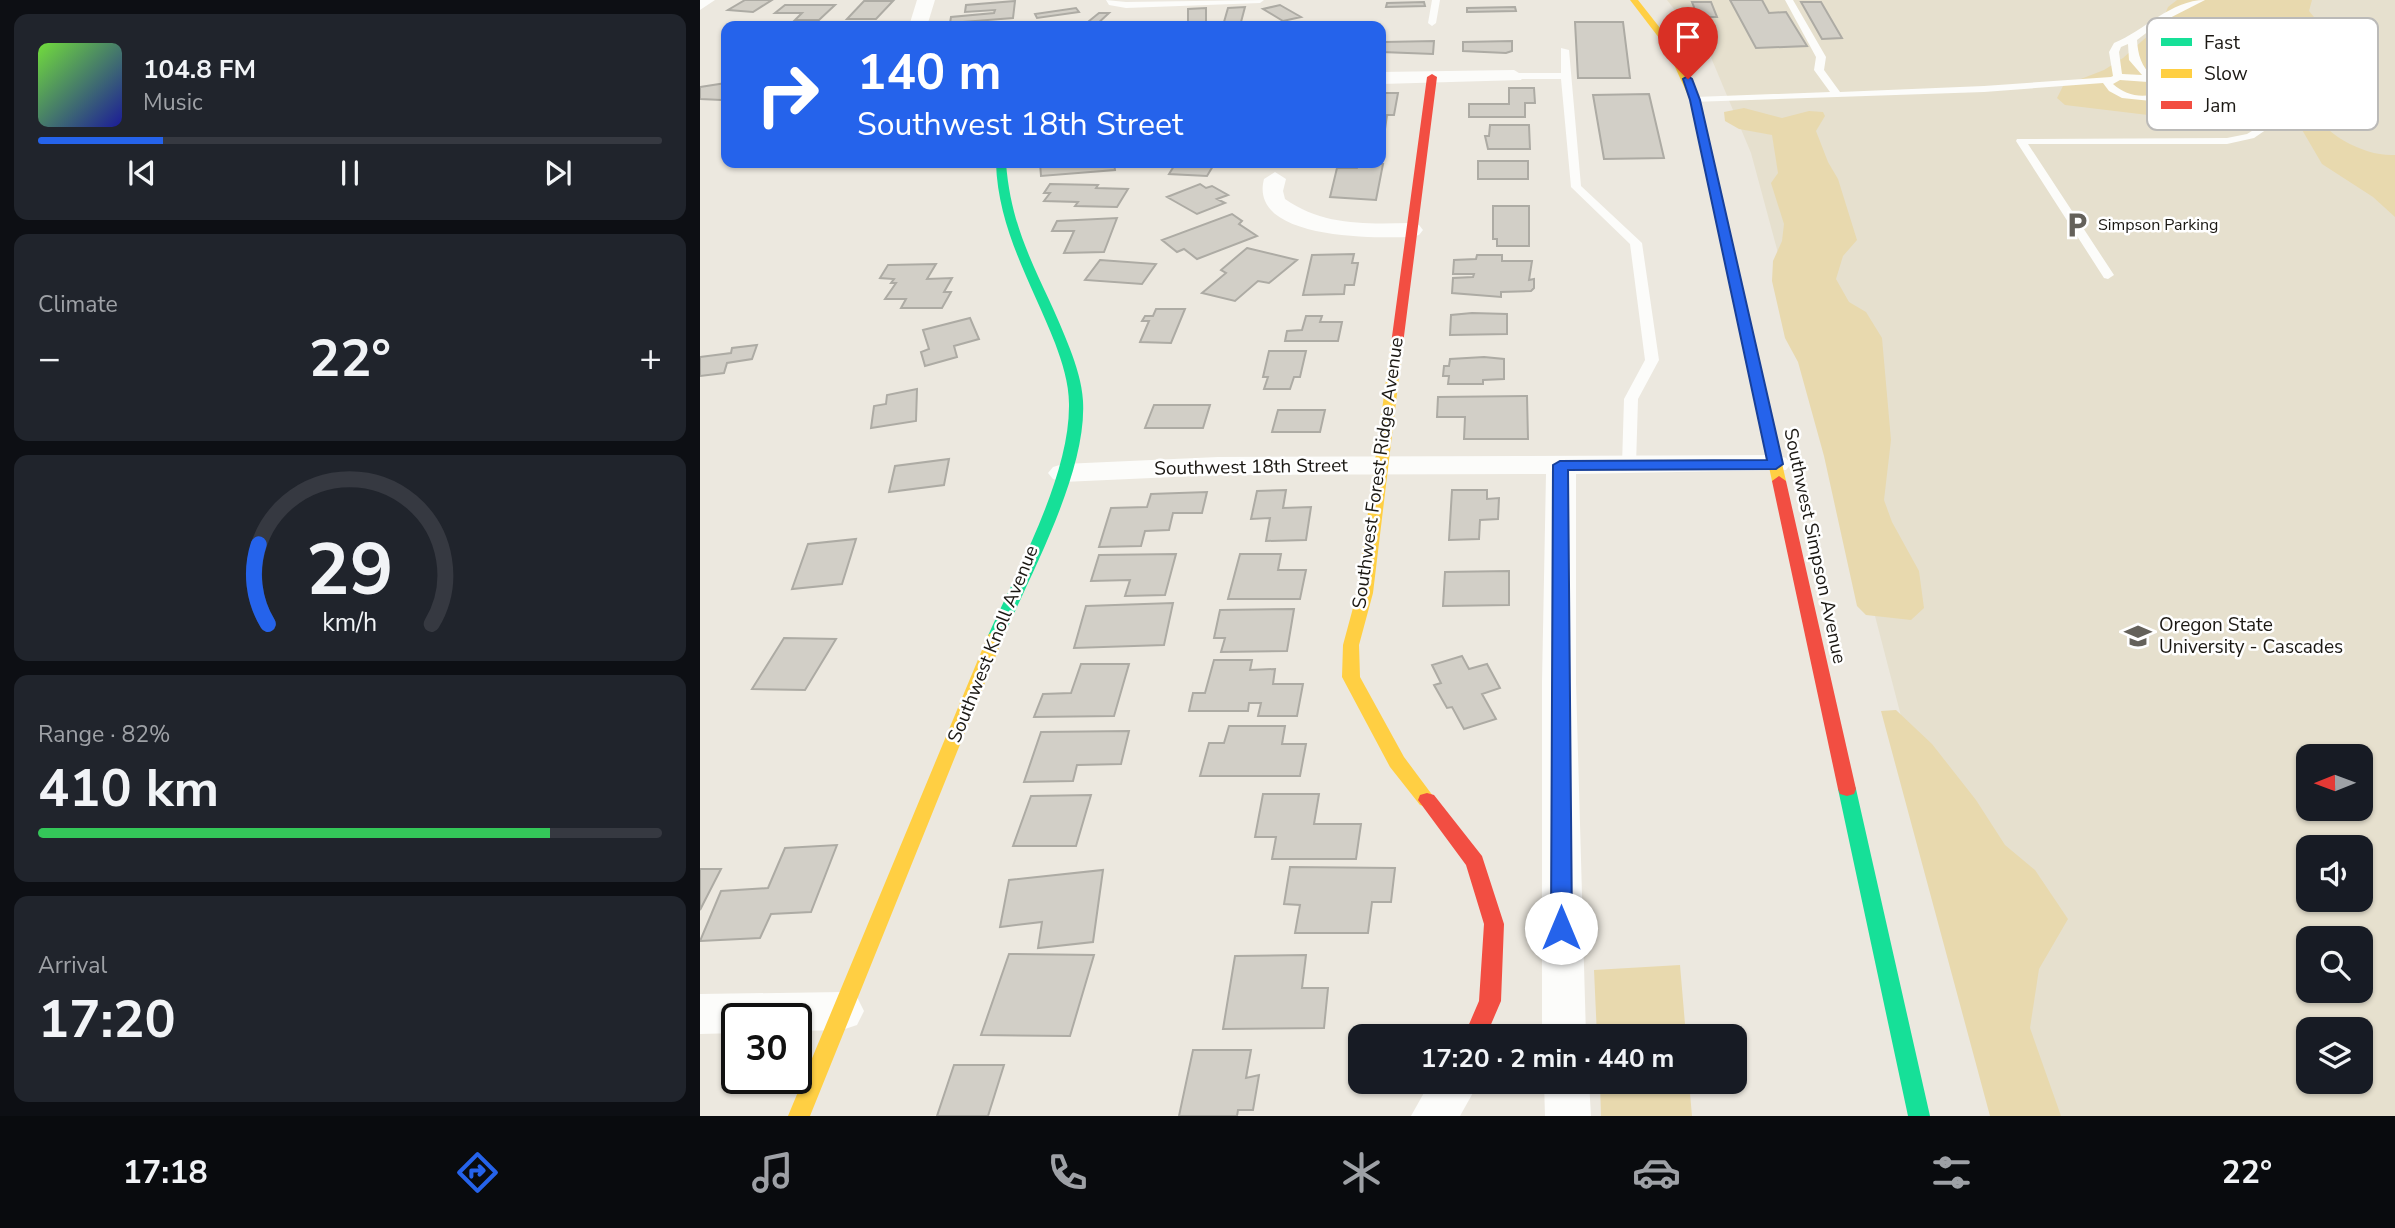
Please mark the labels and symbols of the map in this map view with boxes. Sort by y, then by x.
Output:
pin [1658,7,1718,79]
legend [2147,18,2378,130]
text: Fast [2204,30,2240,56]
text: Slow [2204,61,2248,87]
text: Jam [2203,93,2237,119]
parking icon: Simpson Parking [2062,210,2092,240]
place label: Simpson Parking [2098,214,2219,236]
street label: Southwest Forest Ridge Avenue [1346,336,1410,610]
street label: Southwest Simpson Avenue [1777,426,1853,666]
street label: Southwest 18th Street [1154,452,1348,482]
street label: Southwest Knoll Avenue [941,541,1045,747]
place label: Oregon State University - Cascades [2159,612,2343,660]
school or university icon: Oregon State University - Cascades [2123,621,2153,651]
north arrow [2296,744,2373,821]
position arrow [1524,891,1598,965]
speed limit sign: 30 [721,1003,812,1094]

